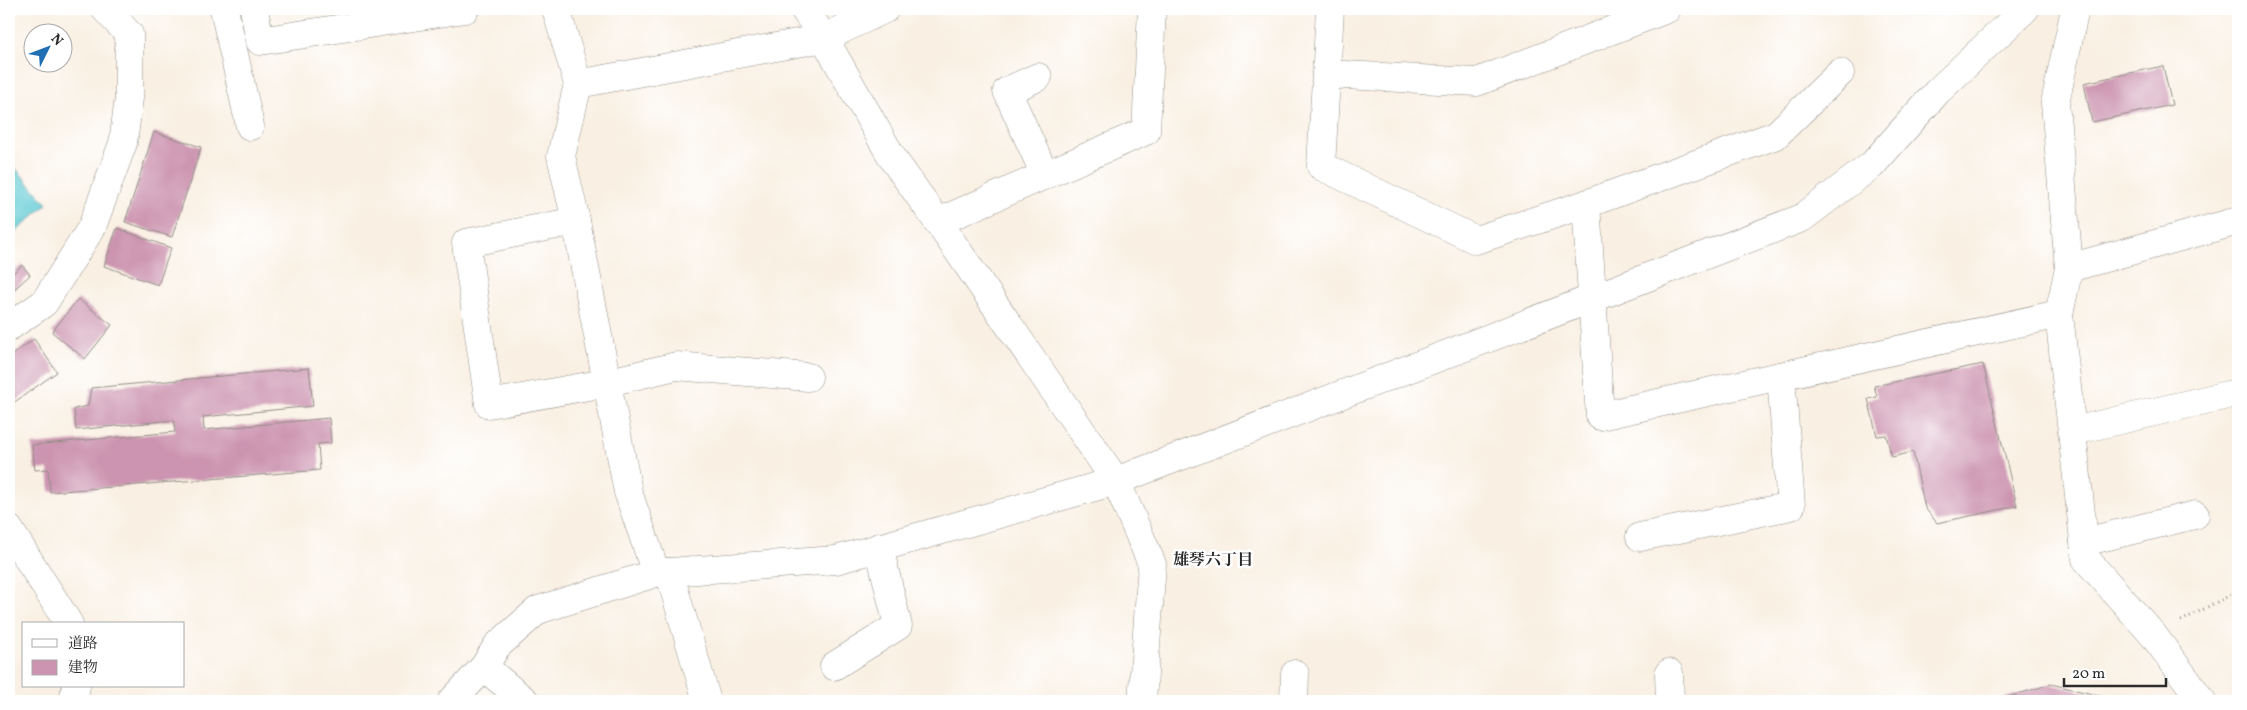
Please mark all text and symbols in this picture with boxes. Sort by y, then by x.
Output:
north arrow [22,22,72,72]
text: N [46,30,67,50]
district label: 雄琴六丁目 [1173,550,1253,572]
legend [22,622,185,688]
text: 道路 [68,634,98,655]
scale bar [2064,655,2167,687]
text: 建物 [68,658,98,679]
text: 20 m [2072,664,2105,685]

